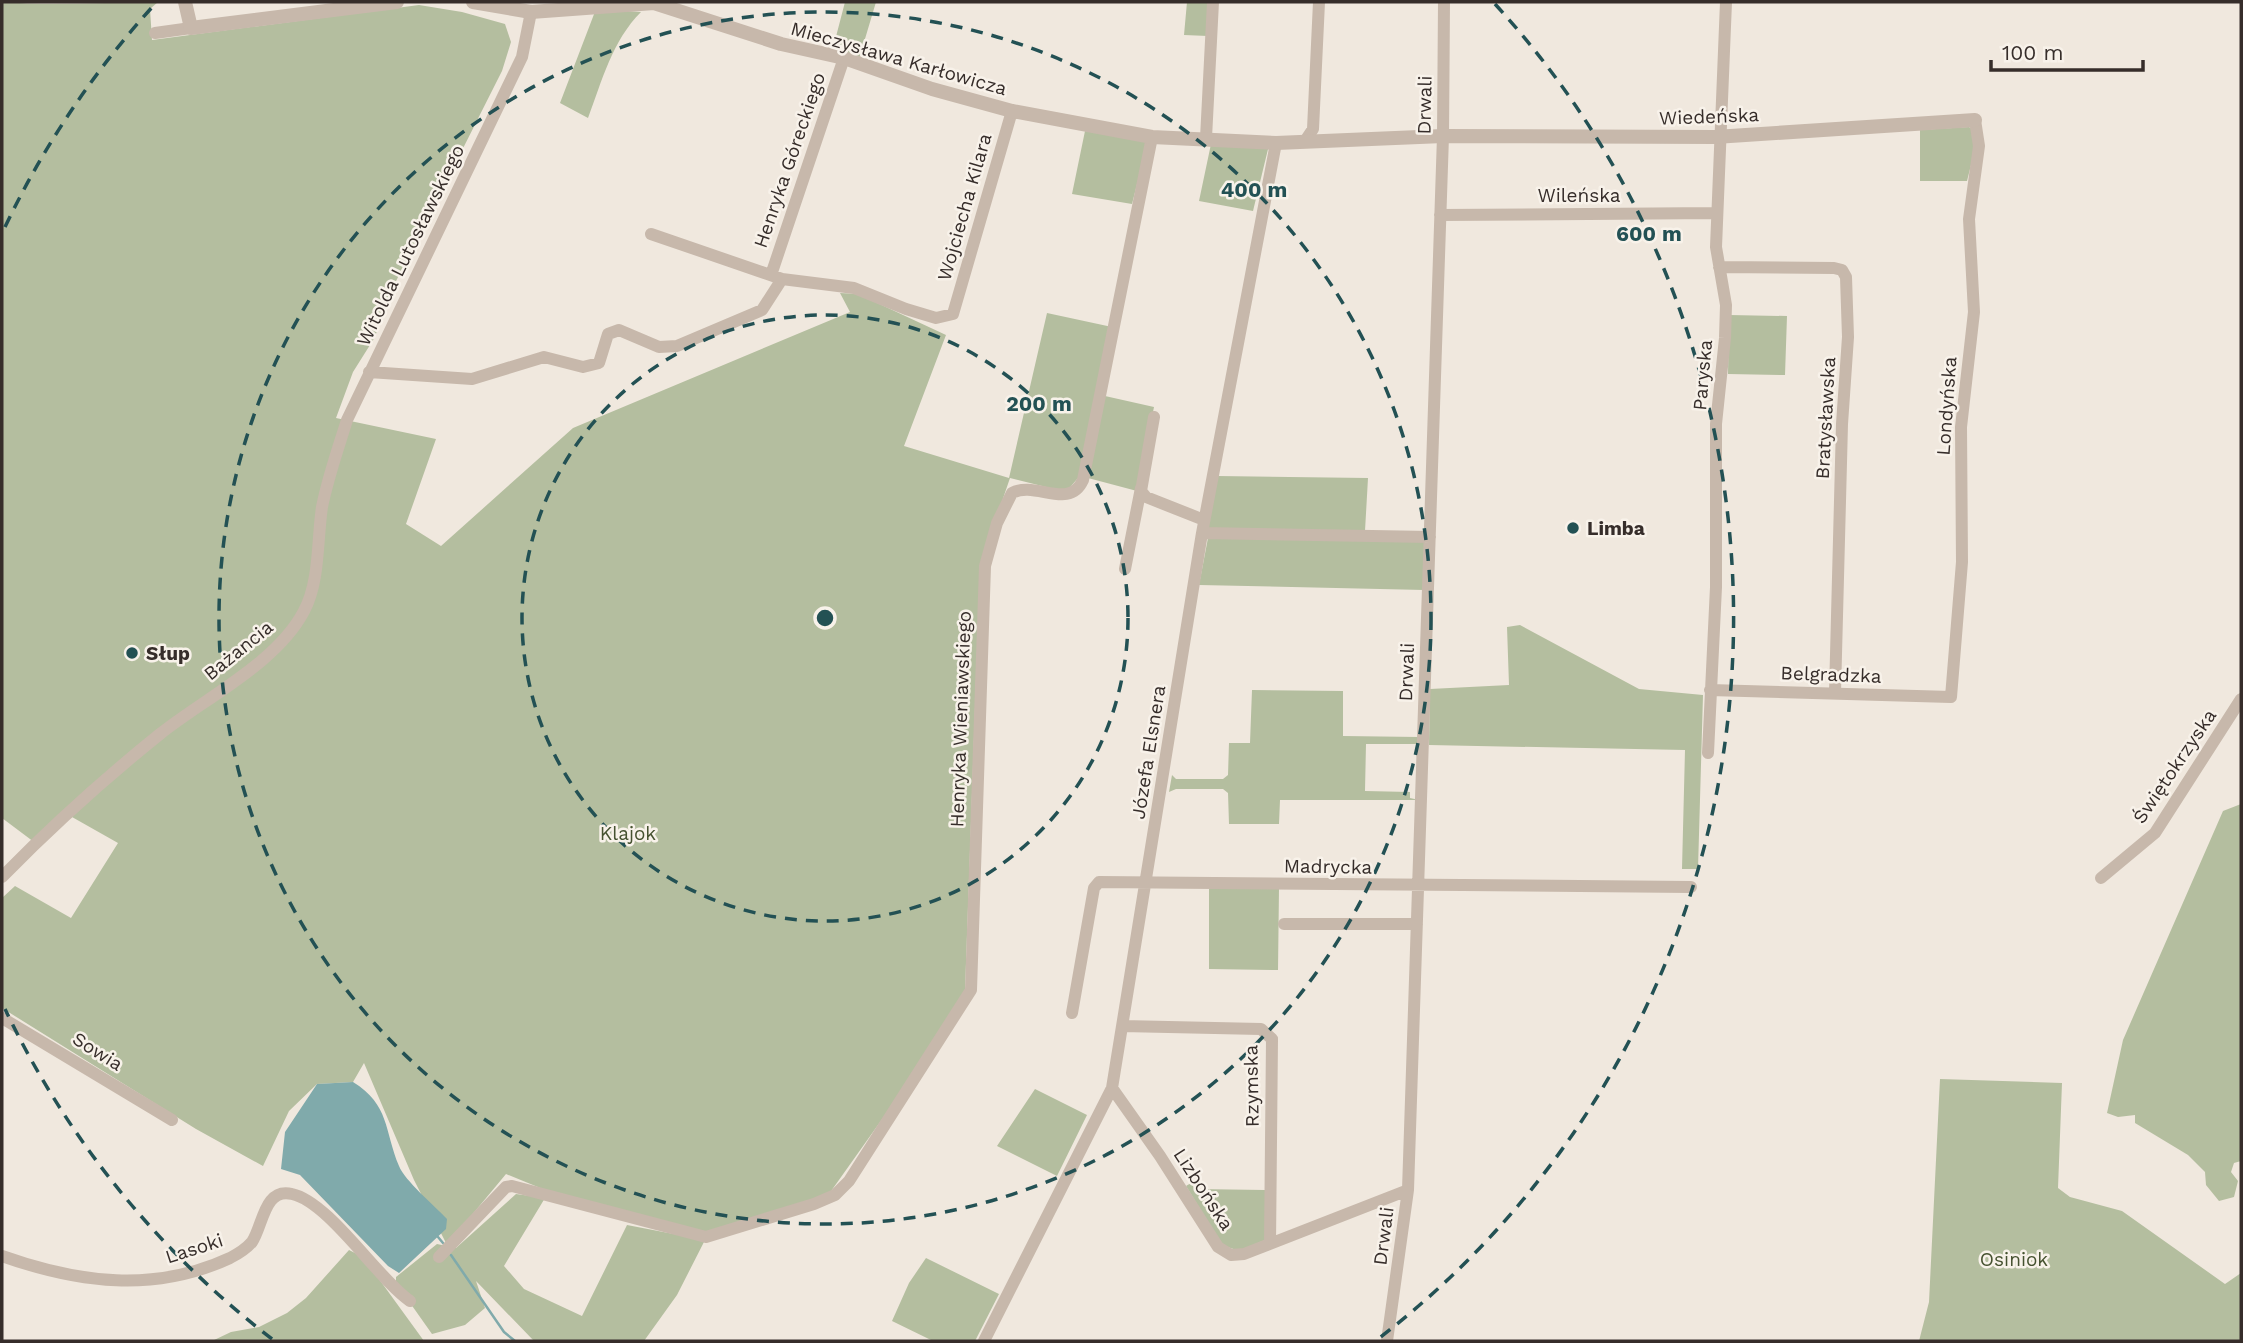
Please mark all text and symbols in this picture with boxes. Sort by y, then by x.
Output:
street label: Mieczysława Karłowicza [788,17,1010,100]
scale bar [1991,28,2143,72]
text: 100 m [2002,40,2064,65]
street label: Henryka Góreckiego [749,69,830,251]
street label: Drwali [1412,75,1437,135]
street label: Wiedeńska [1659,103,1760,130]
street label: Wojciecha Kilara [932,131,997,283]
street label: Witolda Lutosławskiego [352,141,469,350]
text: 400 m [1221,177,1287,202]
street label: Wileńska [1537,184,1621,207]
text: 600 m [1616,221,1682,246]
street label: Paryska [1688,338,1717,411]
street label: Bratysławska [1811,356,1840,480]
street label: Londyńska [1932,356,1961,456]
text: 200 m [1006,391,1072,416]
place label: Limba [1587,517,1645,540]
marker: Limba [1565,520,1581,536]
centre of rings [813,606,837,630]
street label: Henryka Wieniawskiego [945,610,976,828]
street label: Bażancia [199,615,278,685]
place label: Słup [146,642,190,665]
street label: Drwali [1394,642,1419,702]
marker: Słup [124,645,140,661]
street label: Belgradzka [1780,661,1882,688]
street label: Józefa Elsnera [1127,683,1170,821]
street label: Świętokrzyska [2128,705,2221,828]
park label: Klajok [600,822,656,845]
street label: Madrycka [1284,854,1373,879]
street label: Sowia [68,1027,127,1076]
street label: Rzymska [1239,1045,1264,1127]
street label: Lizbońska [1169,1144,1239,1235]
street label: Drwali [1369,1206,1398,1267]
street label: Lasoki [162,1228,226,1269]
park label: Osiniok [1980,1248,2048,1271]

